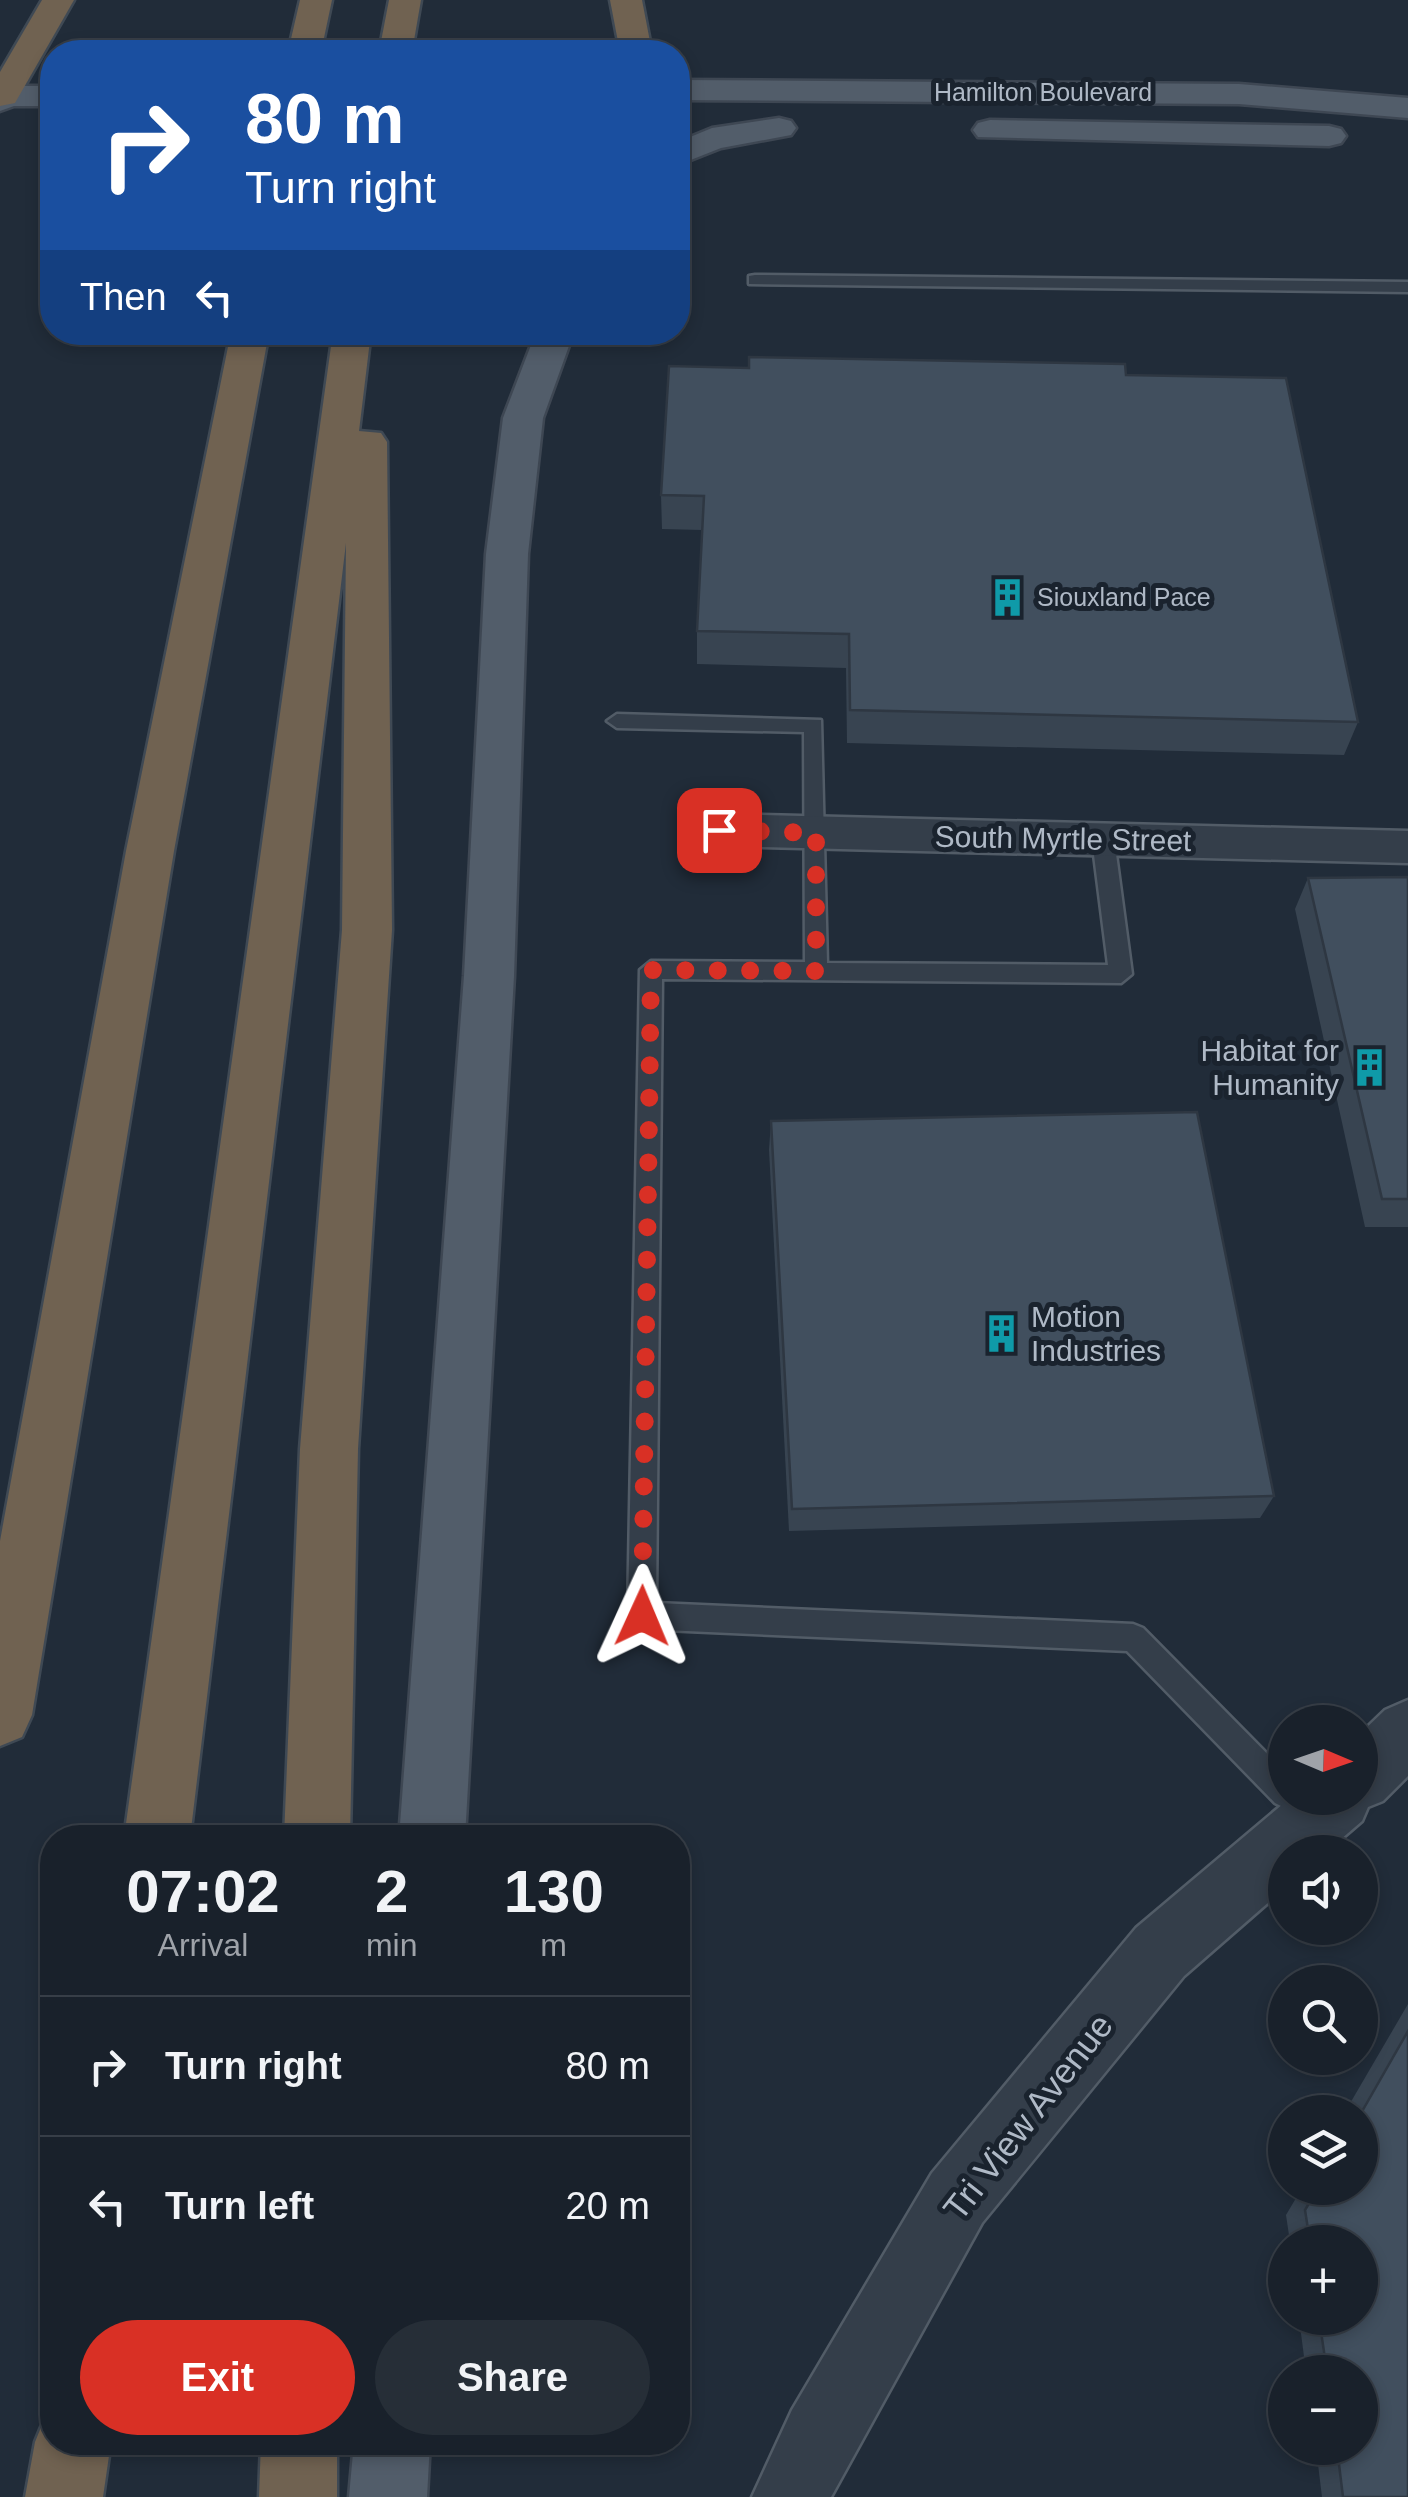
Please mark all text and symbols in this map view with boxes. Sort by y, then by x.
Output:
street label: Hamilton Boulevard [934,78,1152,106]
icon: right [80,80,210,210]
text: 80 m [245,80,405,158]
text: Turn right [245,162,436,213]
icon: left [187,270,242,325]
text: Then [80,276,167,318]
building icon: Siouxland Pace [986,576,1028,618]
place label: Siouxland Pace [1037,583,1211,611]
pin [677,788,762,873]
icon: arrive [692,803,747,858]
street label: South Myrtle Street [934,820,1192,857]
place label: Habitat for Humanity [1201,1034,1339,1101]
building icon: Habitat for Humanity [1348,1047,1390,1089]
place label: Motion Industries [1031,1300,1161,1367]
building icon: Motion Industries [980,1313,1022,1355]
position arrow [590,1564,694,1668]
north arrow [1268,1705,1378,1815]
map controls [1268,1705,1378,2465]
button: sound [1268,1835,1378,1945]
text: 07:02 [126,1858,280,1925]
text: 2 [375,1858,408,1925]
text: 130 [504,1858,604,1925]
text: Arrival [158,1927,248,1963]
text: min [366,1927,417,1963]
text: m [540,1927,567,1963]
button: search [1268,1965,1378,2075]
street label: Tri View Avenue [935,2006,1120,2227]
icon: right [80,2039,135,2094]
text: Turn right [165,2045,342,2087]
text: 80 m [566,2045,650,2087]
button: layers [1268,2095,1378,2205]
icon: left [80,2179,135,2234]
text: Turn left [165,2185,314,2227]
text: 20 m [566,2185,650,2227]
button: + [1268,2225,1378,2335]
button: Exit [80,2320,355,2435]
button: Share [375,2320,650,2435]
button: − [1268,2355,1378,2465]

